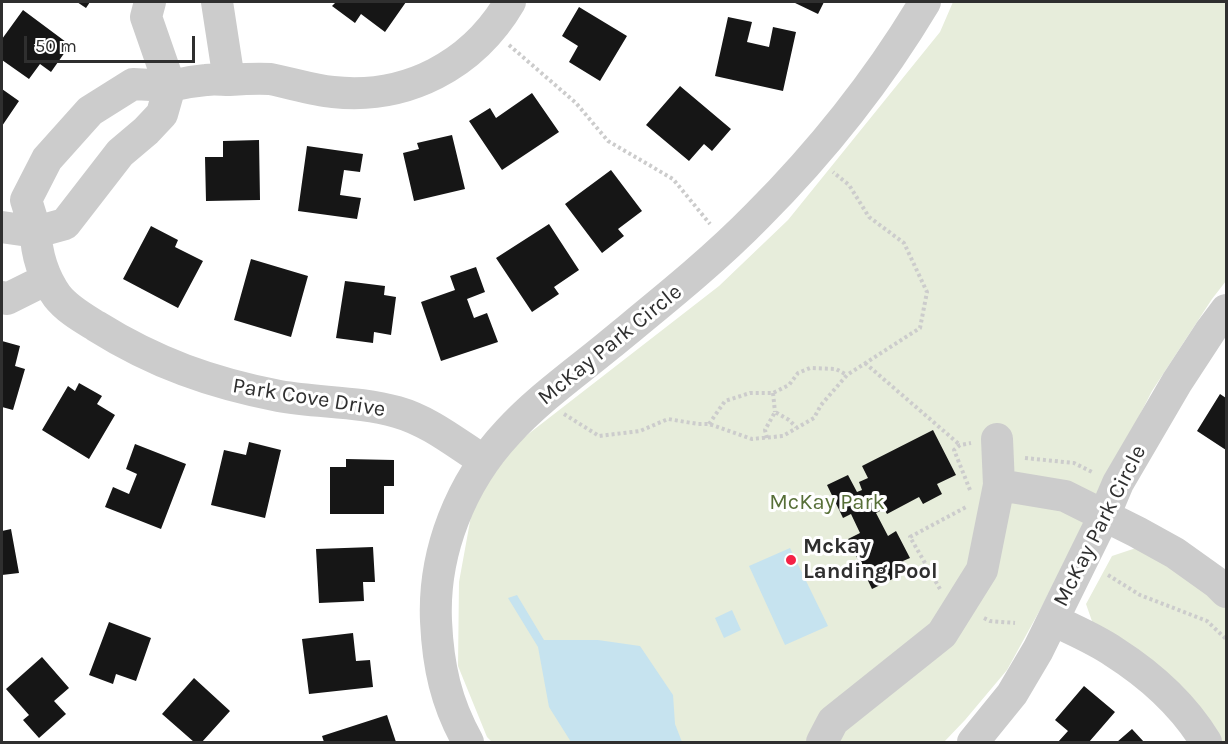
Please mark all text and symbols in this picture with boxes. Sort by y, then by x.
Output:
scale bar [27,24,198,62]
text: 50 m [35,35,77,57]
street label: McKay Park Circle [533,279,687,411]
street label: Park Cove Drive [231,373,387,423]
street label: McKay Park Circle [1048,441,1152,611]
park label: McKay Park [769,490,885,516]
place label: Mckay Landing Pool [803,534,938,586]
marker: Mckay Landing Pool [784,553,798,567]

